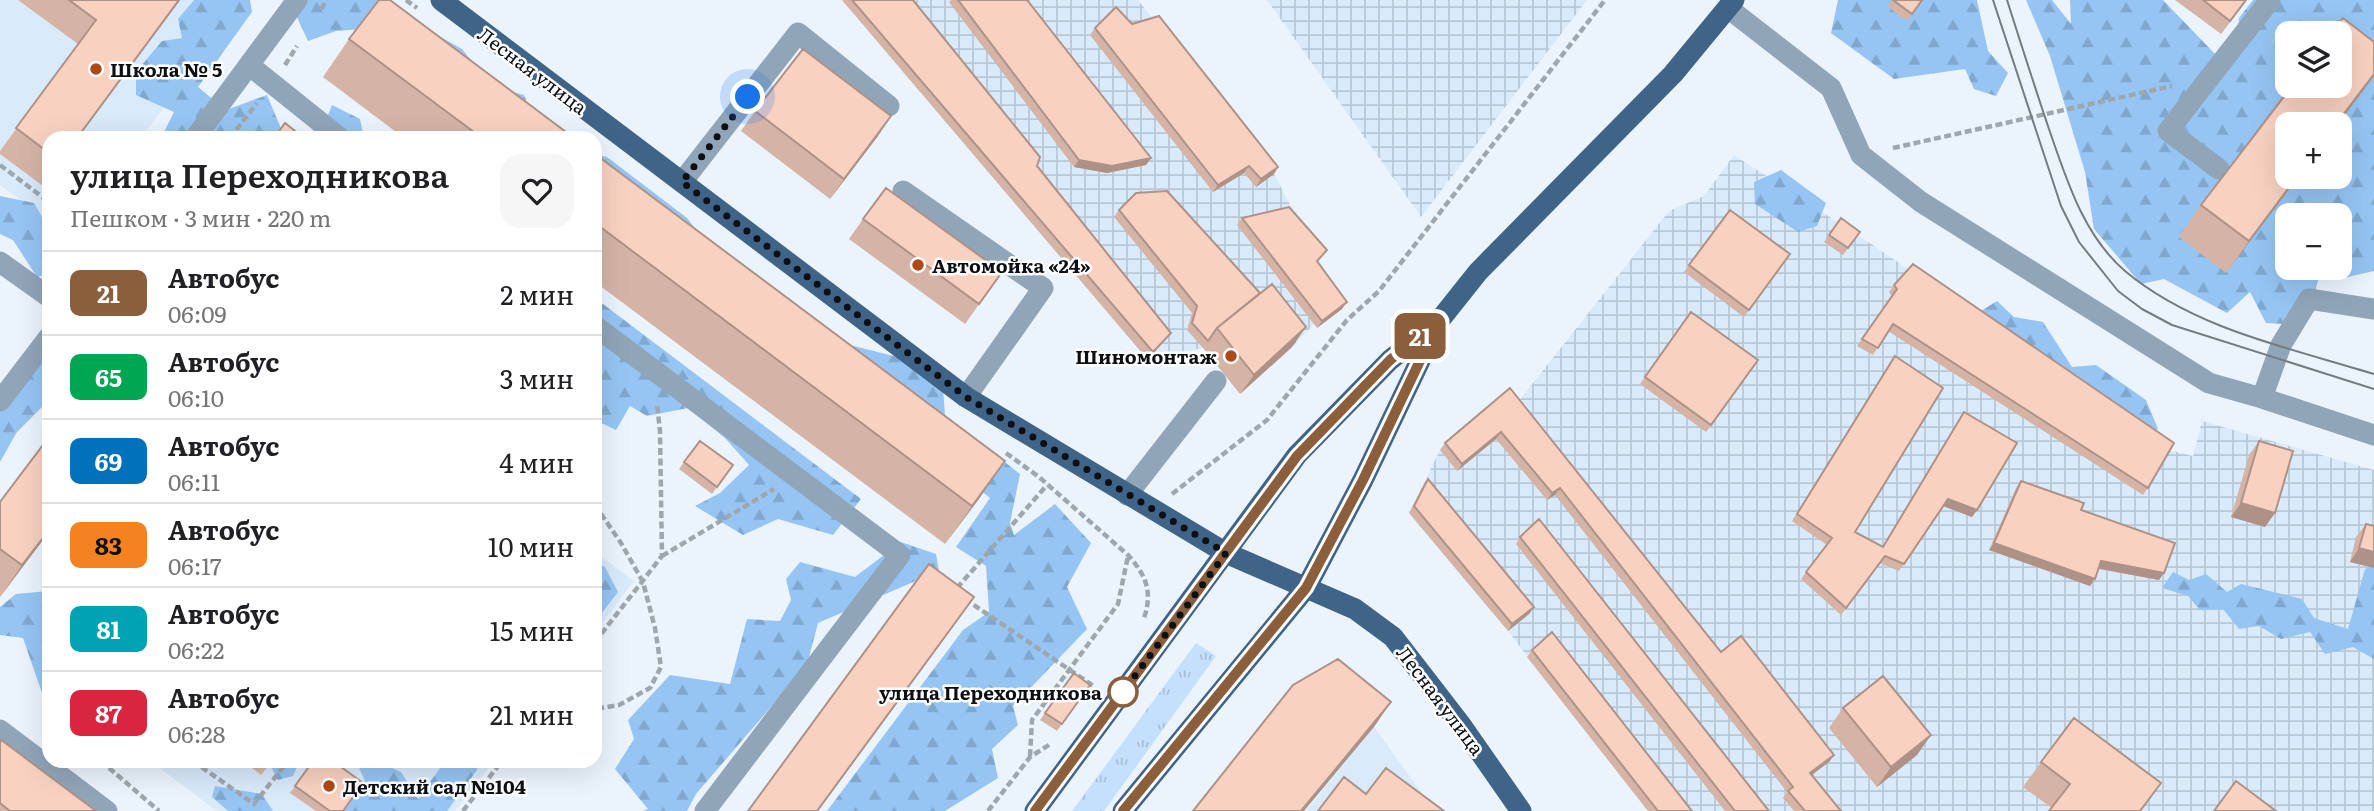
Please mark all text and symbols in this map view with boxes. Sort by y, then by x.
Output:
street label: Лесная улица [472,20,594,121]
map controls [2275,21,2352,280]
button: layers [2275,21,2352,98]
place label: Школа № 5 [110,55,222,83]
marker: Школа № 5 [88,61,104,77]
your location [730,79,765,114]
button: + [2275,112,2352,189]
text: улица Переходникова [70,149,449,198]
button: heart [500,154,574,228]
text: Пешком · 3 мин · 220 m [70,200,331,234]
button: − [2275,203,2352,280]
place label: Автомойка «24» [932,251,1091,279]
text: Автобус [168,257,279,296]
marker: Автомойка «24» [910,257,926,273]
text: 2 мин [500,274,574,313]
text: 21 [97,275,120,310]
text: 06:09 [168,296,227,330]
line badge: 21 [1388,313,1452,359]
text: 21 [1409,318,1431,353]
text: Автобус [168,341,279,380]
place label: Шиномонтаж [1075,342,1217,370]
marker: Шиномонтаж [1223,348,1239,364]
text: 3 мин [499,358,574,397]
text: 65 [95,359,122,394]
text: 06:10 [168,380,224,414]
text: Автобус [168,425,279,464]
text: 4 мин [499,442,574,481]
text: 69 [95,443,122,478]
text: 06:11 [168,464,220,498]
text: Автобус [168,509,279,548]
text: 10 мин [488,526,574,565]
text: 83 [95,527,122,562]
text: 06:17 [168,548,222,582]
text: Автобус [168,593,279,632]
text: 15 мин [490,610,574,649]
text: 81 [96,611,121,646]
text: 06:22 [168,632,224,666]
street label: Лесная улица [1391,639,1492,761]
text: Автобус [168,677,279,716]
marker: улица Переходникова [1108,677,1138,707]
place label: улица Переходникова [879,678,1102,706]
text: 21 мин [490,694,574,733]
text: 87 [95,695,122,730]
text: 06:28 [168,716,225,750]
place label: Детский сад №104 [343,772,527,800]
marker: Детский сад №104 [321,778,337,794]

